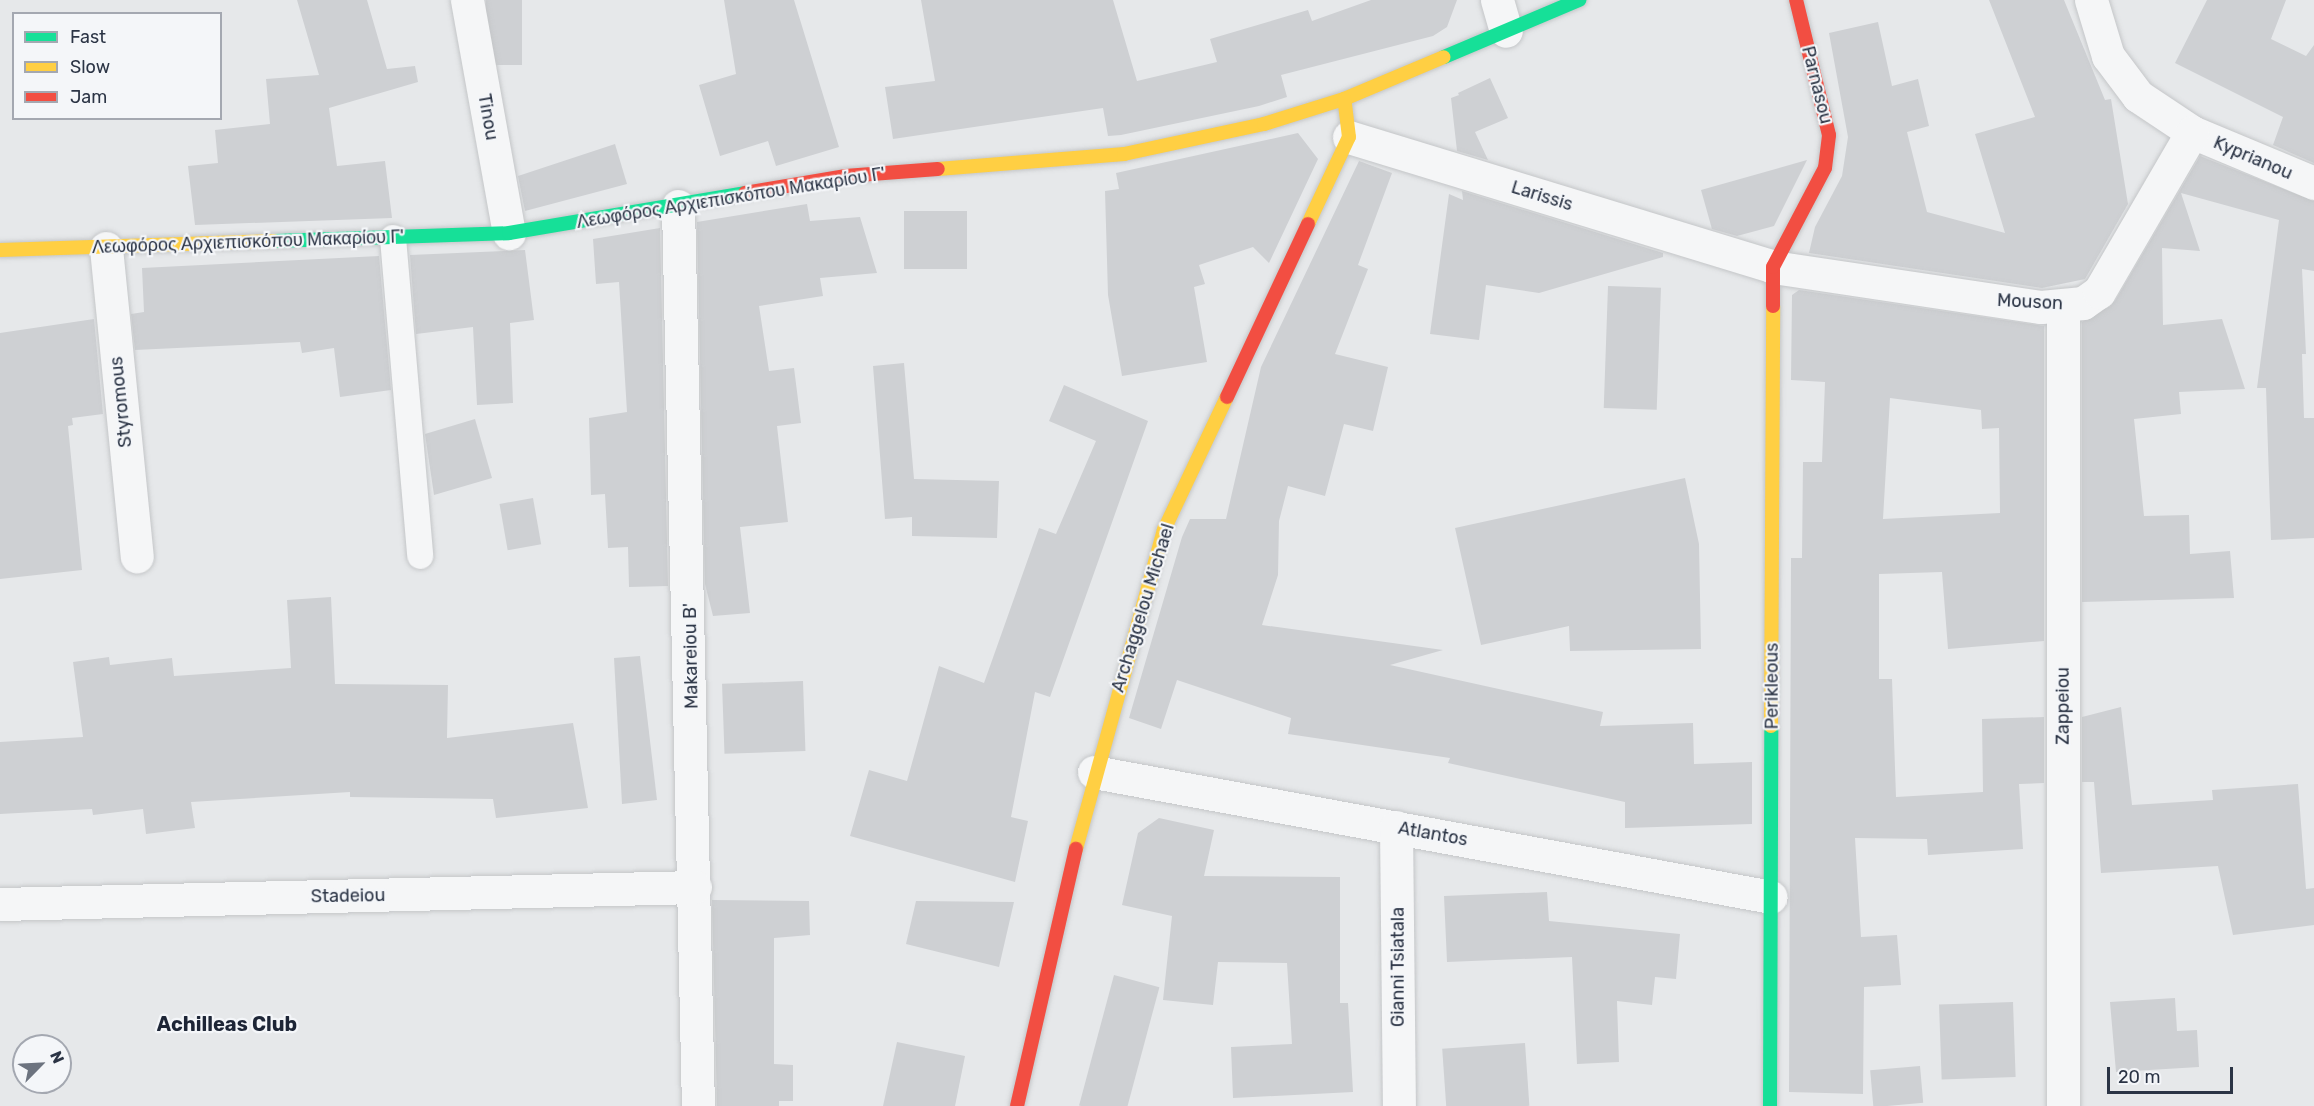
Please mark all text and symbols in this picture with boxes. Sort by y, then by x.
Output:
legend [12,12,222,120]
text: Fast [70,26,106,48]
street label: Parnasou [1797,44,1837,126]
text: Slow [70,56,110,78]
text: Jam [70,86,107,108]
street label: Tinou [473,92,503,142]
street label: Kyprianou [2210,132,2296,184]
street label: Λεωφόρος Αρχιεπισκόπου Μακαρίου Γ' [575,163,887,233]
street label: Larissis [1509,176,1575,216]
street label: Λεωφόρος Αρχιεπισκόπου Μακαρίου Γ' [92,226,404,258]
street label: Mouson [1997,289,2063,315]
street label: Styromous [105,355,137,449]
street label: Archaggelou Michael [1107,521,1179,695]
street label: Makareiou B' [679,603,703,709]
street label: Perikleous [1761,643,1783,729]
street label: Zappeiou [2052,667,2074,745]
street label: Atlantos [1397,817,1469,851]
street label: Stadeiou [311,885,385,907]
street label: Gianni Tsiatala [1387,907,1409,1027]
district label: Achilleas Club [157,1012,297,1036]
north arrow [12,1034,72,1094]
text: N [46,1048,68,1066]
scale bar [2110,1055,2236,1093]
text: 20 m [2118,1066,2160,1088]

